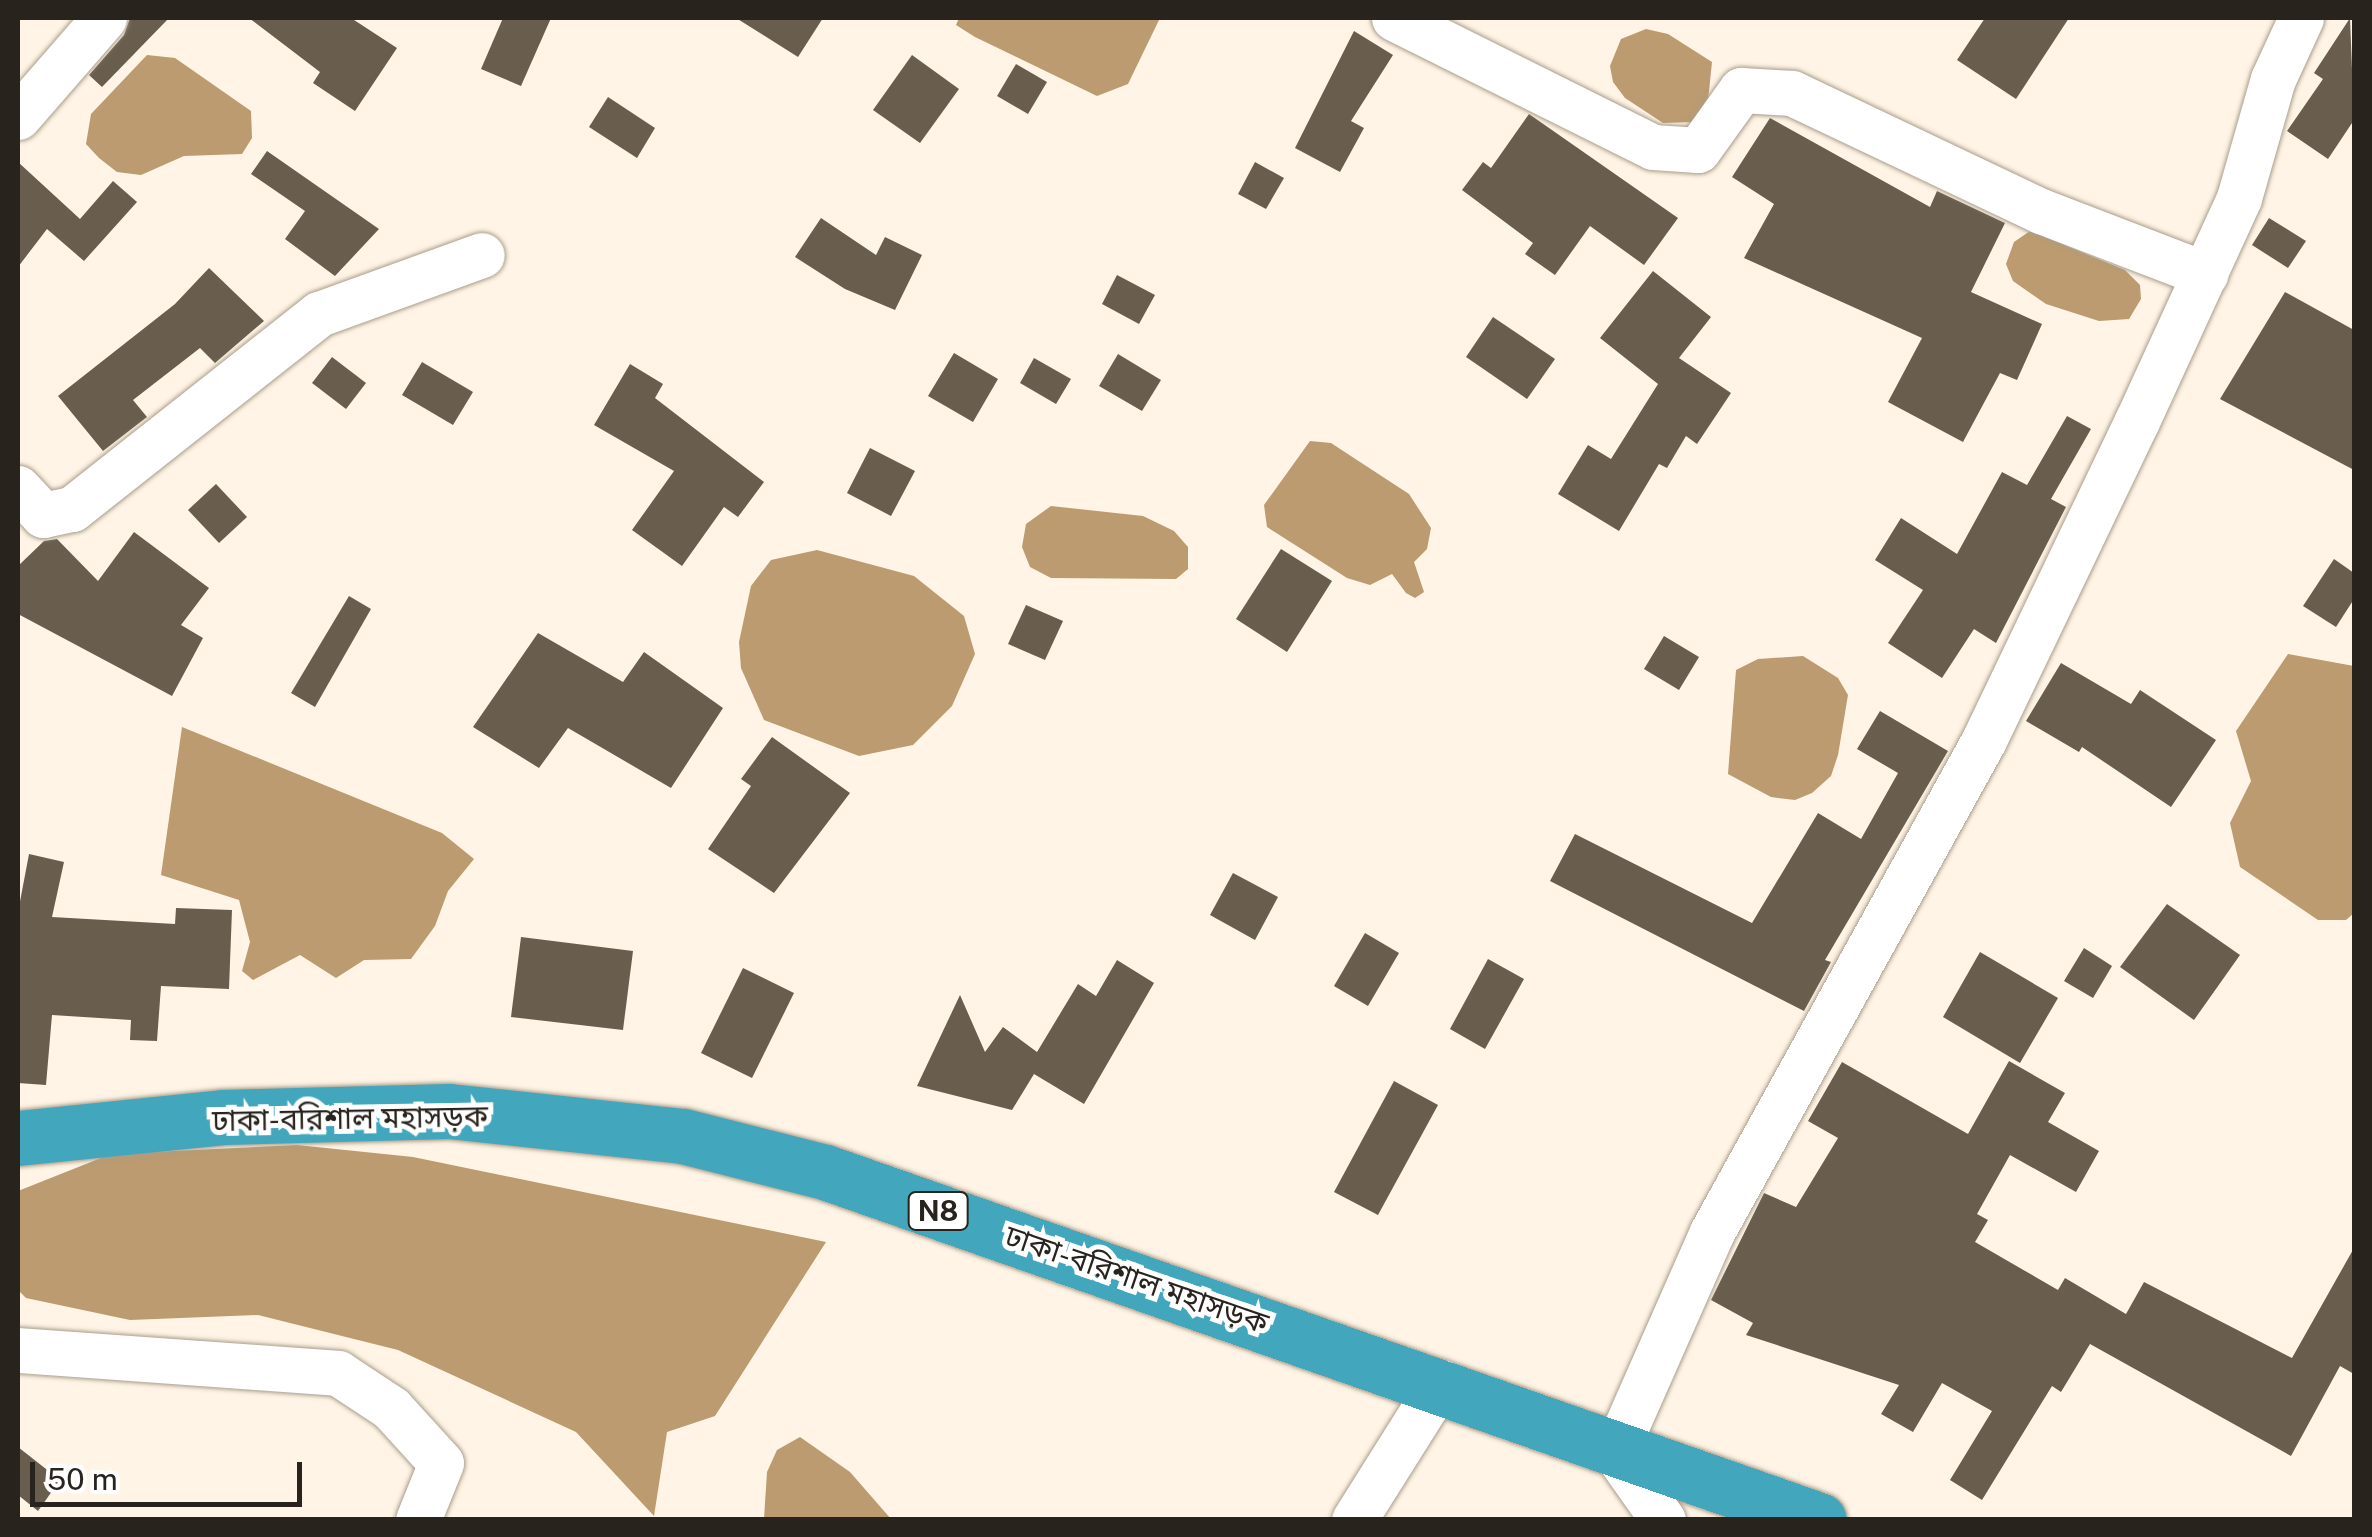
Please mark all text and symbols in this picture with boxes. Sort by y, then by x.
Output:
street label: ঢাকা-বরিশাল মহাসড়ক [212,1098,488,1138]
road number: N8 [906,1188,970,1234]
street label: ঢাকা-বরিশাল মহাসড়ক [1001,1217,1273,1341]
scale bar [35,1442,308,1504]
text: 50 m [47,1461,118,1497]

